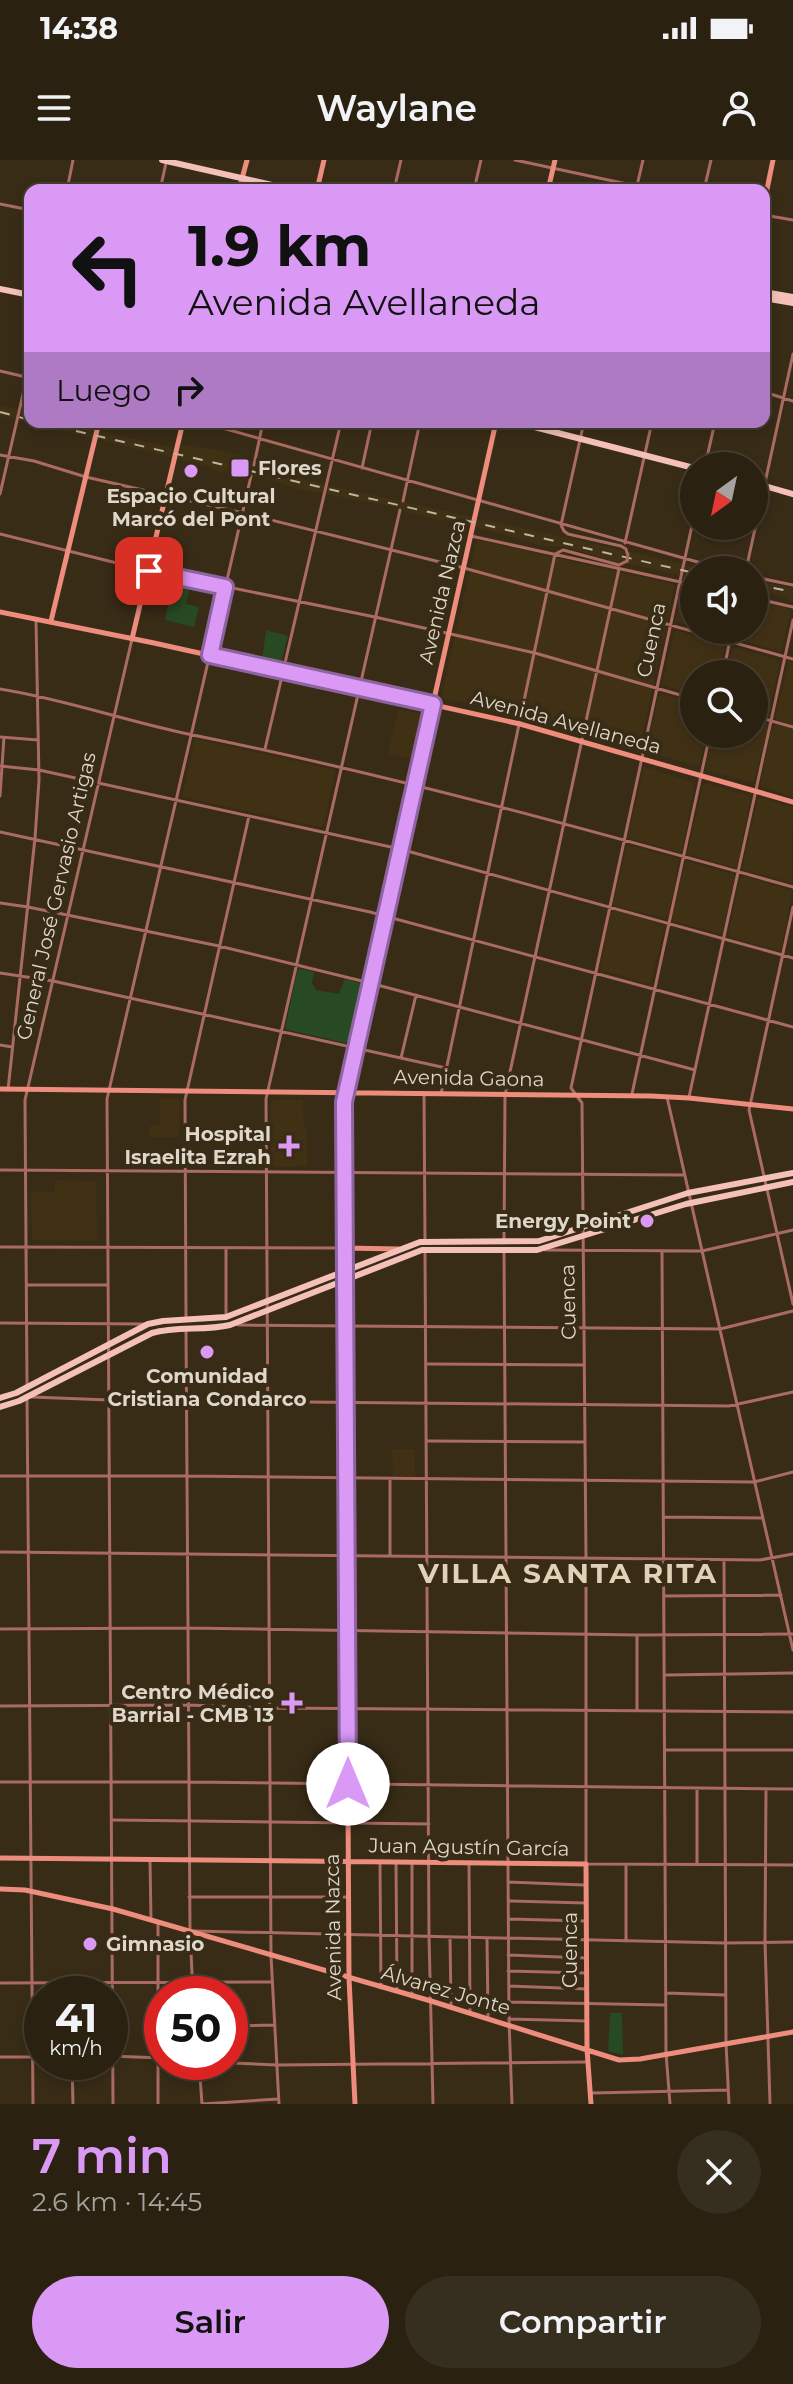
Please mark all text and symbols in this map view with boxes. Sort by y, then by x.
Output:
text: 14:38 [40,10,118,47]
icon: menu [32,86,76,130]
text: Waylane [316,86,477,130]
icon: person [717,86,761,130]
text: 1.9 km [188,212,371,280]
icon: left [56,216,160,320]
text: Avenida Avellaneda [188,280,541,324]
icon: right [167,368,211,412]
text: Luego [56,372,151,409]
north arrow [680,452,768,540]
map controls [680,452,768,748]
place label: Flores [258,456,322,480]
marker: Flores [229,457,251,479]
marker: Espacio Cultural Marcó del Pont [182,462,200,480]
place label: Espacio Cultural Marcó del Pont [106,484,276,531]
street label: Avenida Nazca [414,518,470,666]
pin [115,537,183,605]
icon: arrive [127,549,171,593]
button: sound [680,556,768,644]
street label: Cuenca [631,600,671,680]
button: search [680,660,768,748]
street label: Avenida Avellaneda [468,685,664,759]
street label: General José Gervasio Artigas [11,749,101,1042]
street label: Avenida Gaona [393,1065,545,1091]
place label: Hospital Israelita Ezrah [124,1122,271,1169]
marker: Hospital Israelita Ezrah [278,1135,300,1157]
place label: Energy Point [495,1209,631,1233]
marker: Energy Point [638,1212,656,1230]
street label: Cuenca [555,1264,581,1340]
marker: Comunidad Cristiana Condarco [198,1343,216,1361]
place label: Comunidad Cristiana Condarco [107,1364,307,1411]
district label: VILLA SANTA RITA [417,1556,718,1590]
place label: Centro Médico Barrial - CMB 13 [112,1680,274,1727]
marker: Centro Médico Barrial - CMB 13 [281,1692,303,1714]
position arrow [306,1742,390,1826]
street label: Juan Agustín García [367,1833,570,1861]
street label: Avenida Nazca [320,1853,346,2001]
street label: Cuenca [558,1912,582,1988]
place label: Gimnasio [106,1932,204,1956]
marker: Gimnasio [81,1935,99,1953]
street label: Álvarez Jonte [379,1960,513,2020]
speed limit sign: 50 [144,1976,248,2080]
text: 41 [55,1993,97,2042]
text: km/h [49,2036,103,2060]
text: 7 min [32,2127,172,2185]
button: close [677,2130,761,2214]
text: 2.6 km · 14:45 [32,2186,202,2218]
button: Salir [32,2276,389,2368]
button: Compartir [405,2276,761,2368]

